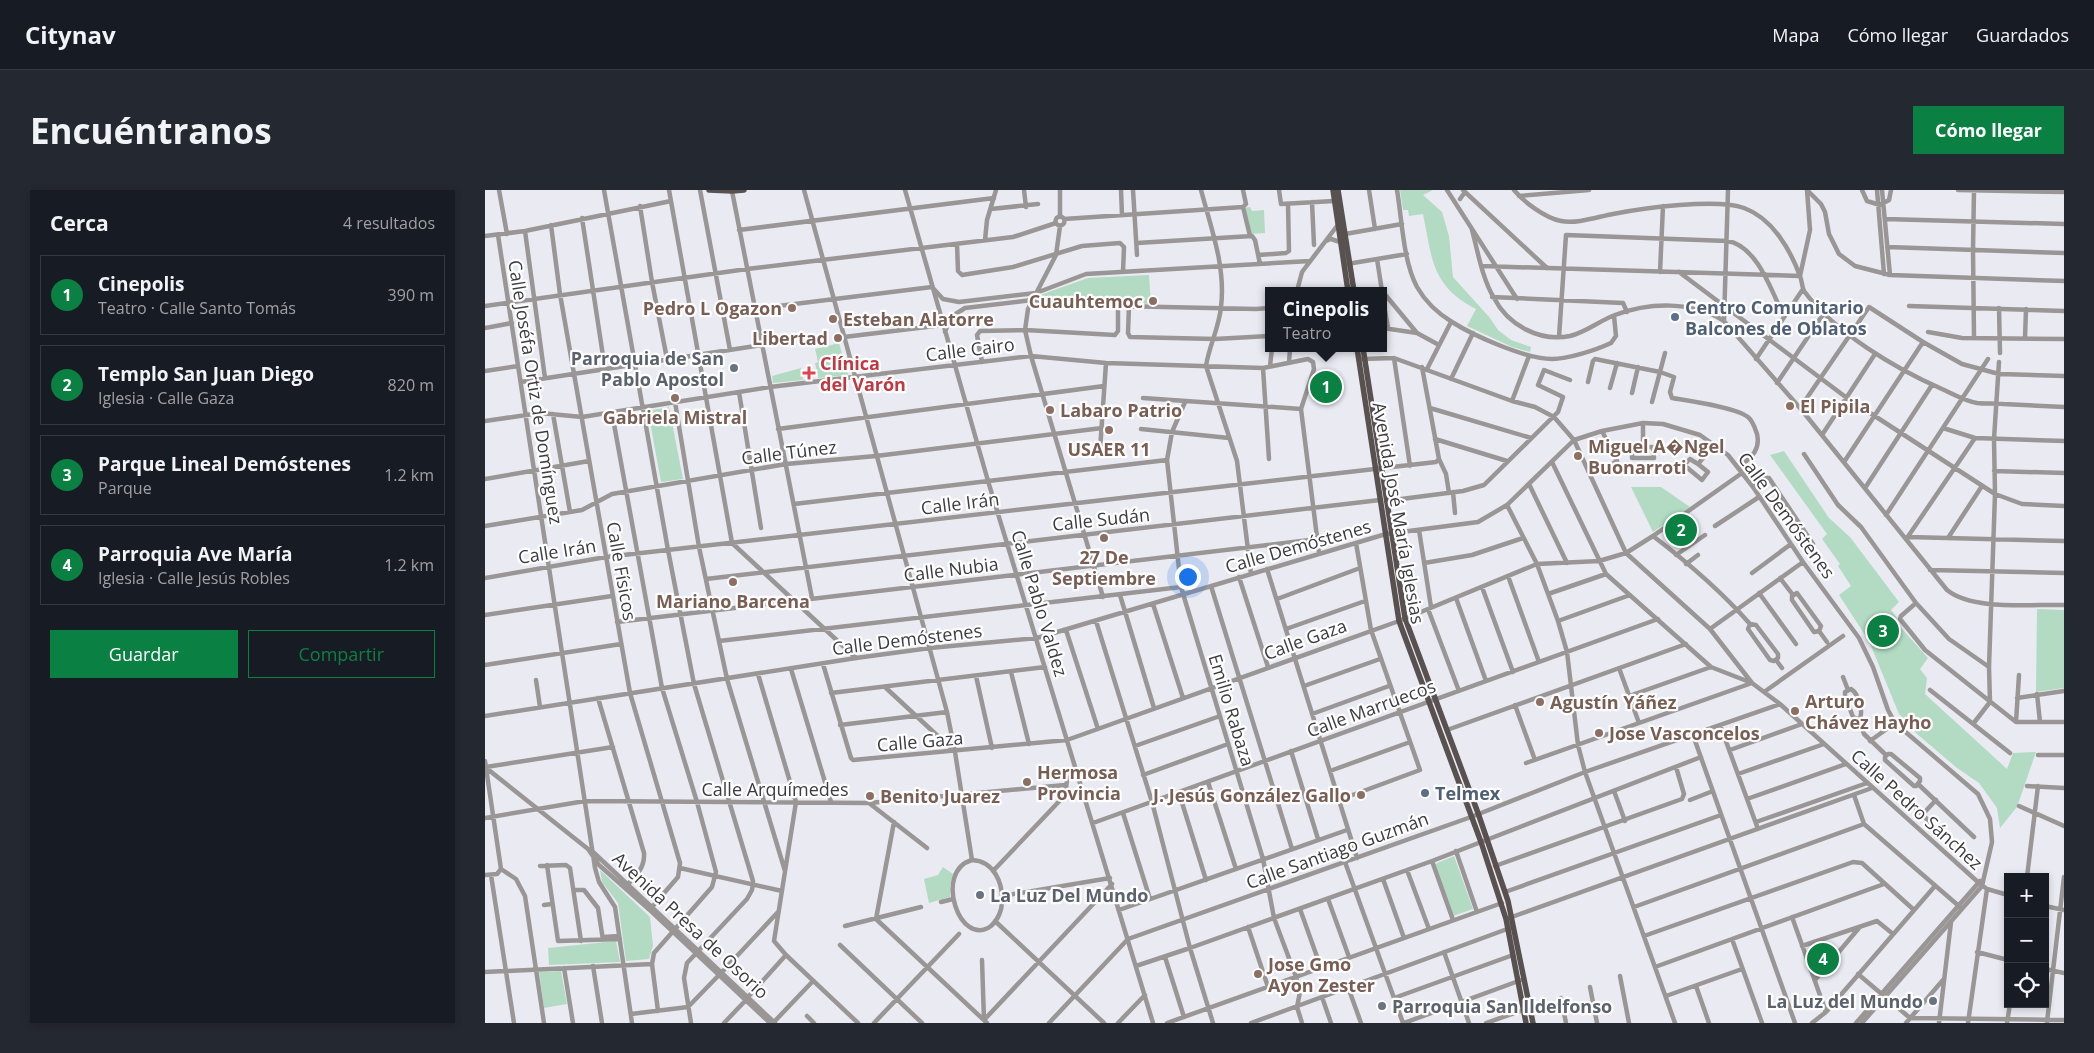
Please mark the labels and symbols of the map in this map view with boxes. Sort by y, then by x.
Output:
street label: Calle Joséfa Ortiz de Domínguez [503,258,569,526]
place label: Cuauhtemoc [1029,289,1143,313]
marker: Cuauhtemoc [1147,295,1159,307]
place label: Centro Comunitario Balcones de Oblatos [1685,295,1867,340]
place label: Pedro L Ogazon [643,296,782,320]
marker: Pedro L Ogazon [786,302,798,314]
place label: Esteban Alatorre [843,307,994,331]
marker: Centro Comunitario Balcones de Oblatos [1669,311,1681,323]
marker: Esteban Alatorre [827,313,839,325]
place label: Libertad [752,326,828,350]
marker: Libertad [832,332,844,344]
street label: Calle Cairo [924,332,1016,366]
place label: Parroquia de San Pablo Apostol [571,346,724,391]
place label: Clínica del Varón [820,351,906,396]
marker: Parroquia de San Pablo Apostol [728,362,740,374]
marker: Clínica del Varón [802,366,816,380]
pin: 1 [1310,368,1342,406]
marker: Gabriela Mistral [669,392,681,404]
place label: El Pipila [1800,394,1870,418]
place label: Labaro Patrio [1060,398,1182,422]
street label: Avenida José María Iglesias [1368,400,1430,626]
marker: El Pipila [1784,400,1796,412]
marker: Labaro Patrio [1044,404,1056,416]
place label: Gabriela Mistral [603,405,747,429]
marker: USAER 11 [1103,424,1115,436]
street label: Calle Túnez [740,434,838,470]
place label: Miguel A�Ngel Buonarroti [1588,434,1725,479]
place label: USAER 11 [1067,437,1151,461]
street label: Calle Demóstenes [1733,447,1841,583]
marker: Miguel A�Ngel Buonarroti [1572,450,1584,462]
street label: Calle Irán [920,486,1000,520]
street label: Calle Sudán [1051,502,1151,536]
pin: 2 [1665,511,1697,549]
street label: Calle Demóstenes [1222,514,1374,578]
street label: Calle Físicos [601,520,643,622]
street label: Calle Pablo Valdez [1006,527,1074,679]
marker: 27 De Septiembre [1098,532,1110,544]
street label: Calle Irán [516,533,598,569]
place label: 27 De Septiembre [1052,545,1156,590]
street label: Calle Nubia [902,551,1000,587]
your location [1175,564,1201,590]
marker: Mariano Barcena [727,576,739,588]
place label: Mariano Barcena [656,589,810,613]
pin: 3 [1867,612,1899,650]
street label: Calle Gaza [1260,613,1350,665]
street label: Calle Demóstenes [831,618,983,660]
street label: Emilio Rabaza [1204,651,1260,769]
street label: Calle Marruecos [1303,674,1439,742]
place label: Arturo Chávez Hayho [1805,689,1931,734]
place label: Agustín Yáñez [1550,690,1677,714]
marker: Agustín Yáñez [1534,696,1546,708]
marker: Arturo Chávez Hayho [1789,705,1801,717]
place label: Jose Vasconcelos [1607,721,1760,745]
street label: Calle Gaza [876,725,964,757]
marker: Jose Vasconcelos [1593,727,1605,739]
street label: Calle Pedro Sánchez [1846,743,1988,875]
place label: Hermosa Provincia [1037,760,1121,805]
marker: Hermosa Provincia [1021,776,1033,788]
street label: Calle Arquímedes [701,777,849,801]
place label: Telmex [1435,781,1501,805]
place label: J. Jesús González Gallo [1151,783,1351,807]
place label: Benito Juarez [880,784,1000,808]
marker: Telmex [1419,787,1431,799]
marker: J. Jesús González Gallo [1355,789,1367,801]
marker: Benito Juarez [864,790,876,802]
street label: Calle Santiago Guzmán [1242,806,1432,894]
street label: Avenida Presa de Osorio [608,846,774,1004]
place label: La Luz Del Mundo [990,883,1148,907]
marker: La Luz Del Mundo [974,889,986,901]
pin: 4 [1807,940,1839,978]
place label: Jose Gmo Ayon Zester [1266,952,1375,997]
marker: Jose Gmo Ayon Zester [1252,968,1264,980]
place label: La Luz del Mundo [1766,989,1923,1013]
place label: Parroquia San Ildelfonso [1392,994,1612,1018]
marker: La Luz del Mundo [1927,995,1939,1007]
marker: Parroquia San Ildelfonso [1376,1000,1388,1012]

